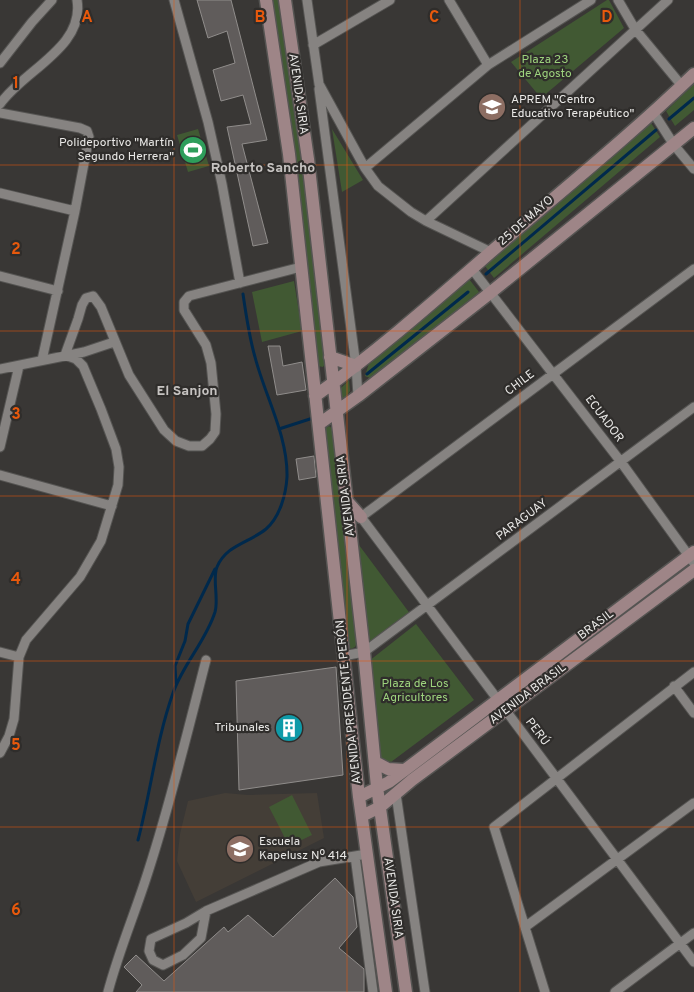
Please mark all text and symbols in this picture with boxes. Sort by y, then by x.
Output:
text: A [81,8,93,28]
text: B [254,8,266,28]
text: C [429,8,439,28]
text: D [601,8,613,28]
park label: Plaza 23 de Agosto [518,52,572,82]
street label: AVENIDA SIRIA [284,53,312,135]
text: 1 [13,74,19,94]
school or university icon: APREM "Centro Educativo Terapéutico" [477,92,507,122]
place label: APREM "Centro Educativo Terapéutico" [511,92,634,122]
place label: Polideportivo "Martín Segundo Herrera" [59,135,174,165]
sports icon: Polideportivo "Martín Segundo Herrera" [178,135,208,165]
district label: Roberto Sancho [211,160,315,177]
street label: 25 DE MAYO [495,193,557,249]
text: 2 [11,240,21,260]
street label: CHILE [502,367,538,399]
district label: El Sanjon [156,383,218,400]
street label: ECUADOR [581,392,627,446]
text: 3 [11,405,21,425]
street label: AVENIDA SIRIA [333,455,359,537]
street label: PARAGUAY [493,495,551,545]
text: 4 [11,570,21,590]
street label: BRASIL [575,606,617,644]
street label: AVENIDA PRESIDENTE PERÓN [332,619,366,785]
street label: AVENIDA BRASIL [486,660,570,728]
park label: Plaza de Los Agricultores [381,676,449,706]
building icon: Tribunales [274,713,304,743]
street label: PERÚ [521,715,553,749]
place label: Tribunales [215,720,270,736]
text: 5 [11,736,21,756]
school or university icon: Escuela Kapelusz Nº 414 [225,834,255,864]
place label: Escuela Kapelusz Nº 414 [259,834,347,864]
street label: AVENIDA SIRIA [379,857,407,939]
text: 6 [11,901,21,921]

